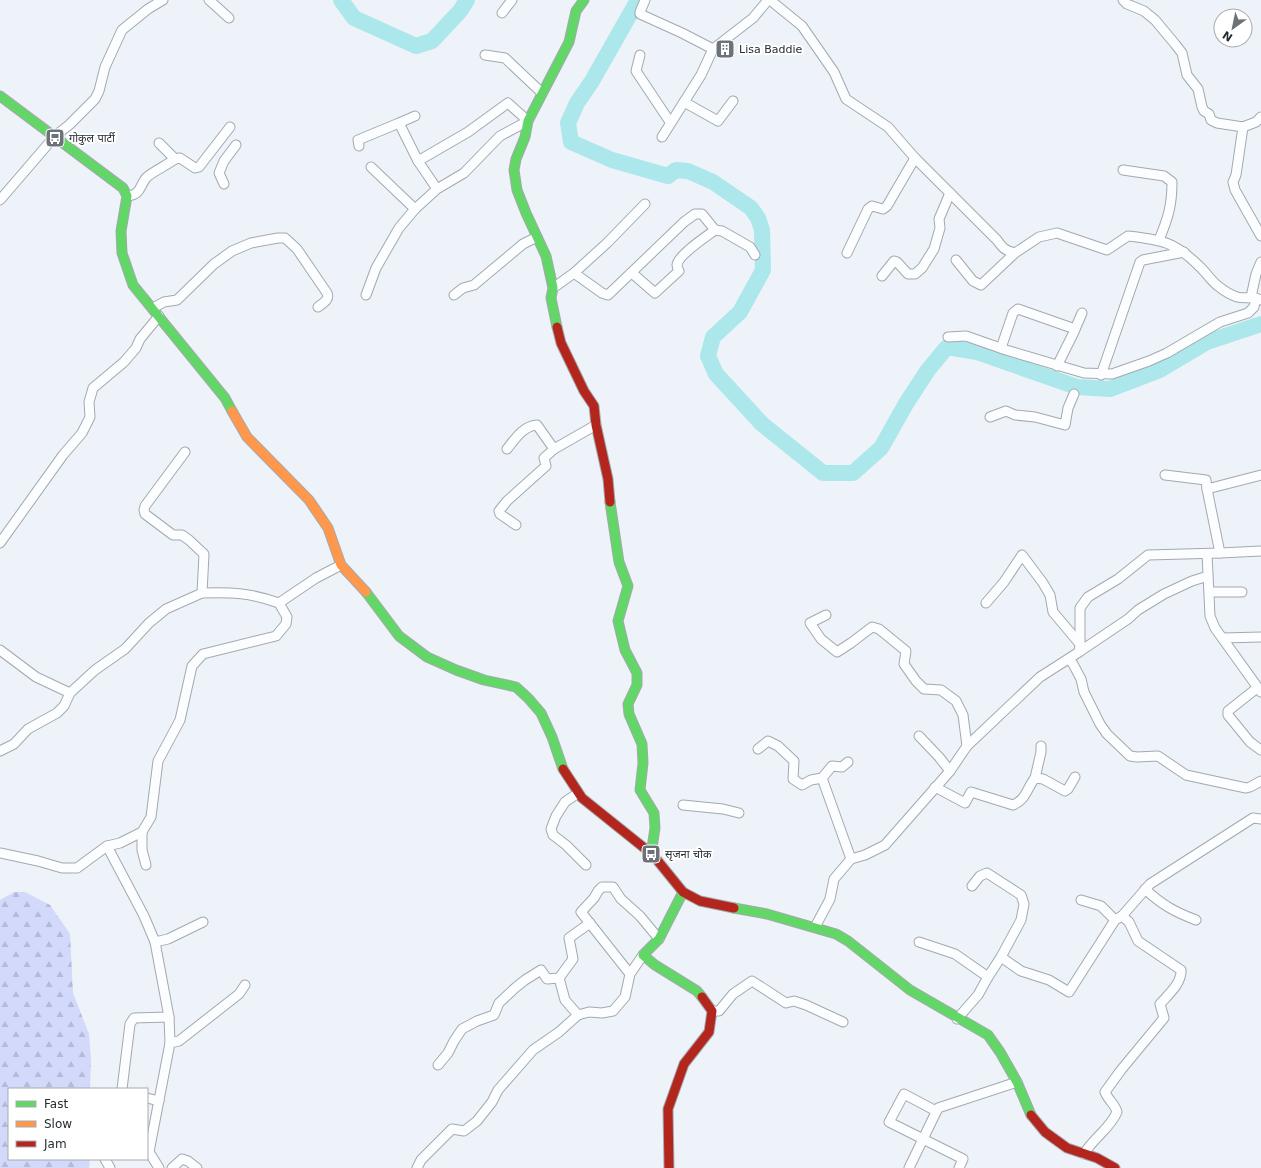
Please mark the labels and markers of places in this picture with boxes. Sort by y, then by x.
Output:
building icon: Lisa Baddie [714,38,736,60]
place label: Lisa Baddie [739,43,802,56]
bus stop icon: गोकुल पार्टी [44,127,66,149]
place label: गोकुल पार्टी [69,132,116,145]
bus stop icon: सृजना चोक [640,843,662,865]
place label: सृजना चोक [665,848,712,861]

